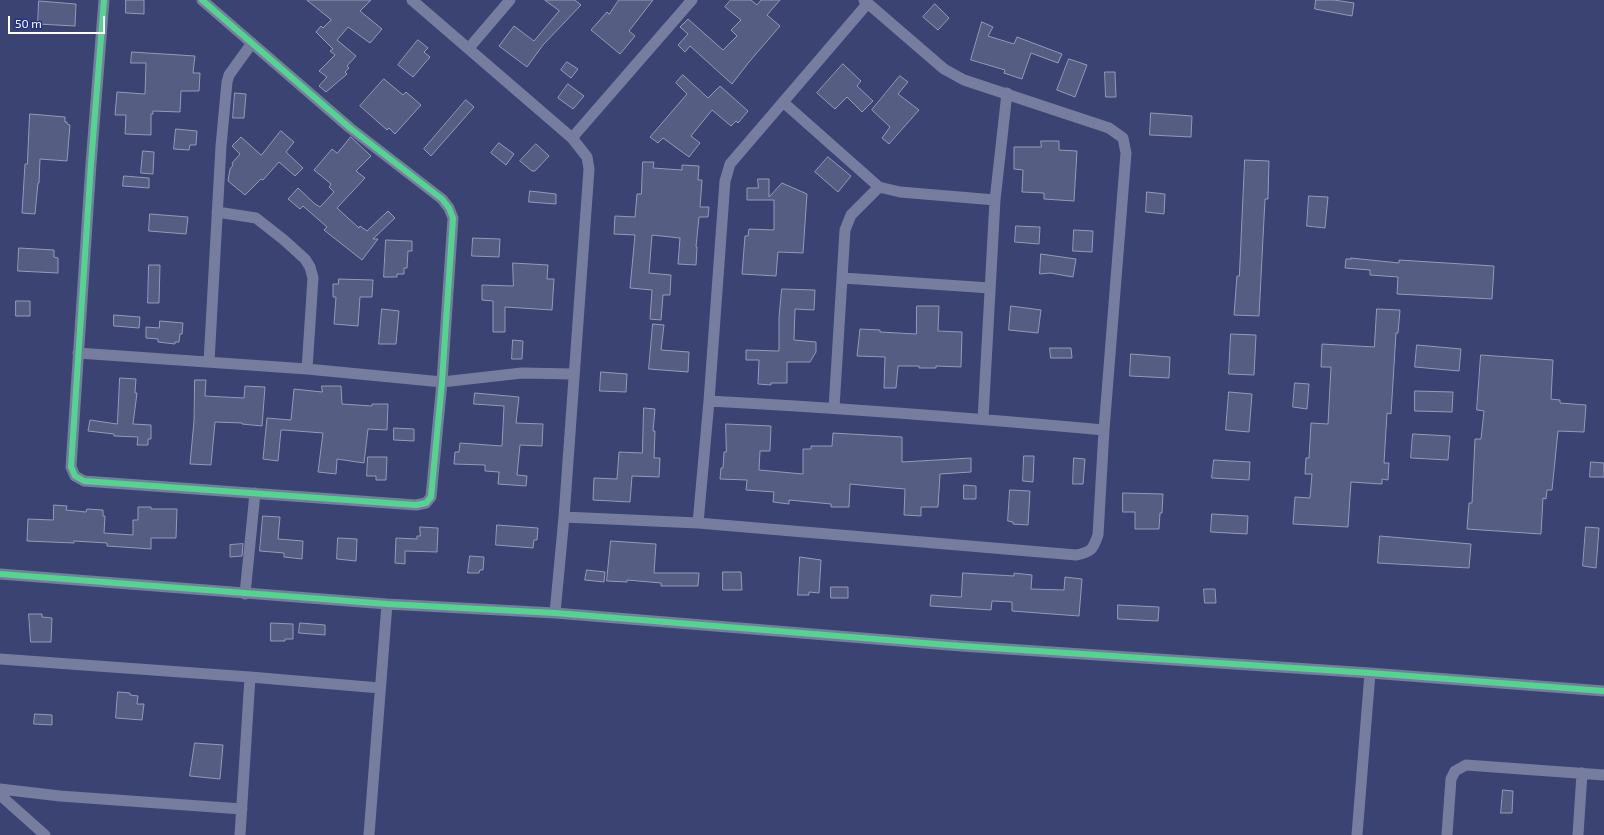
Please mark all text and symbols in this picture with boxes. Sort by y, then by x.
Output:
scale bar [10,8,107,34]
text: 50 m [15,16,42,30]

